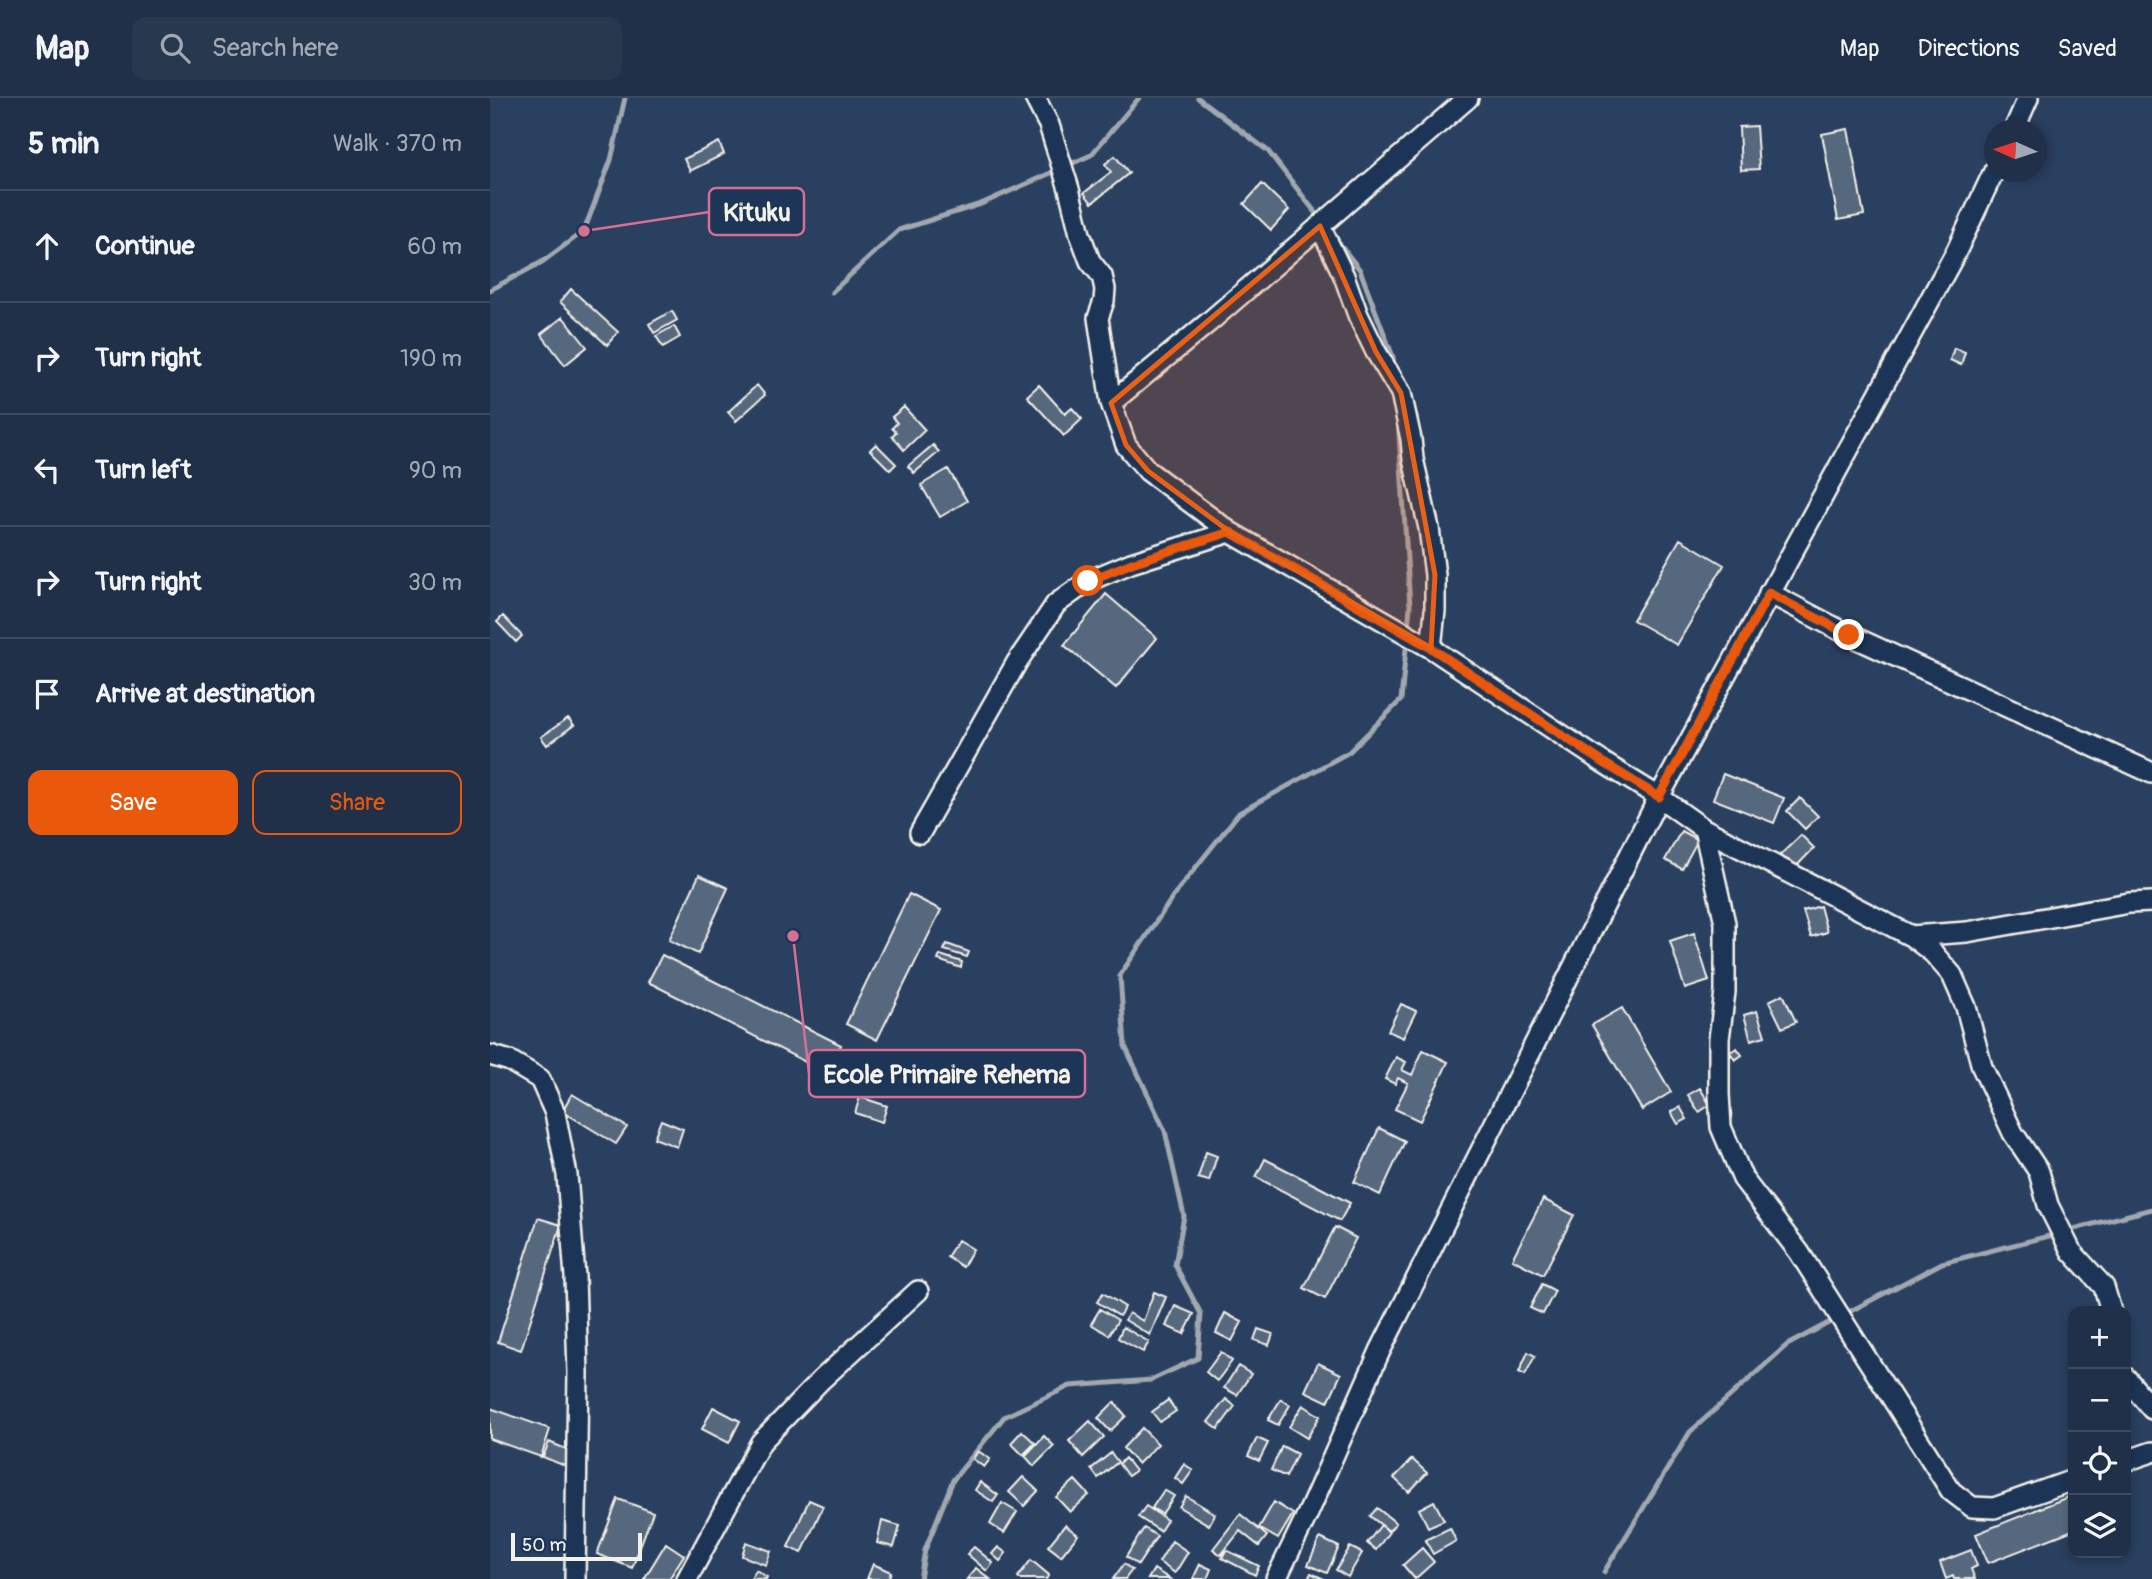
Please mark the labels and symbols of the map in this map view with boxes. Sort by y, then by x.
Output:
north arrow [1984,119,2047,182]
callout: Kituku [709,188,804,235]
text: Kituku [723,197,791,229]
route start [1072,565,1103,596]
route end [1833,619,1864,650]
callout: Ecole Primaire Rehema [809,1050,1085,1097]
text: Ecole Primaire Rehema [823,1059,1071,1091]
scale bar [511,1530,642,1562]

